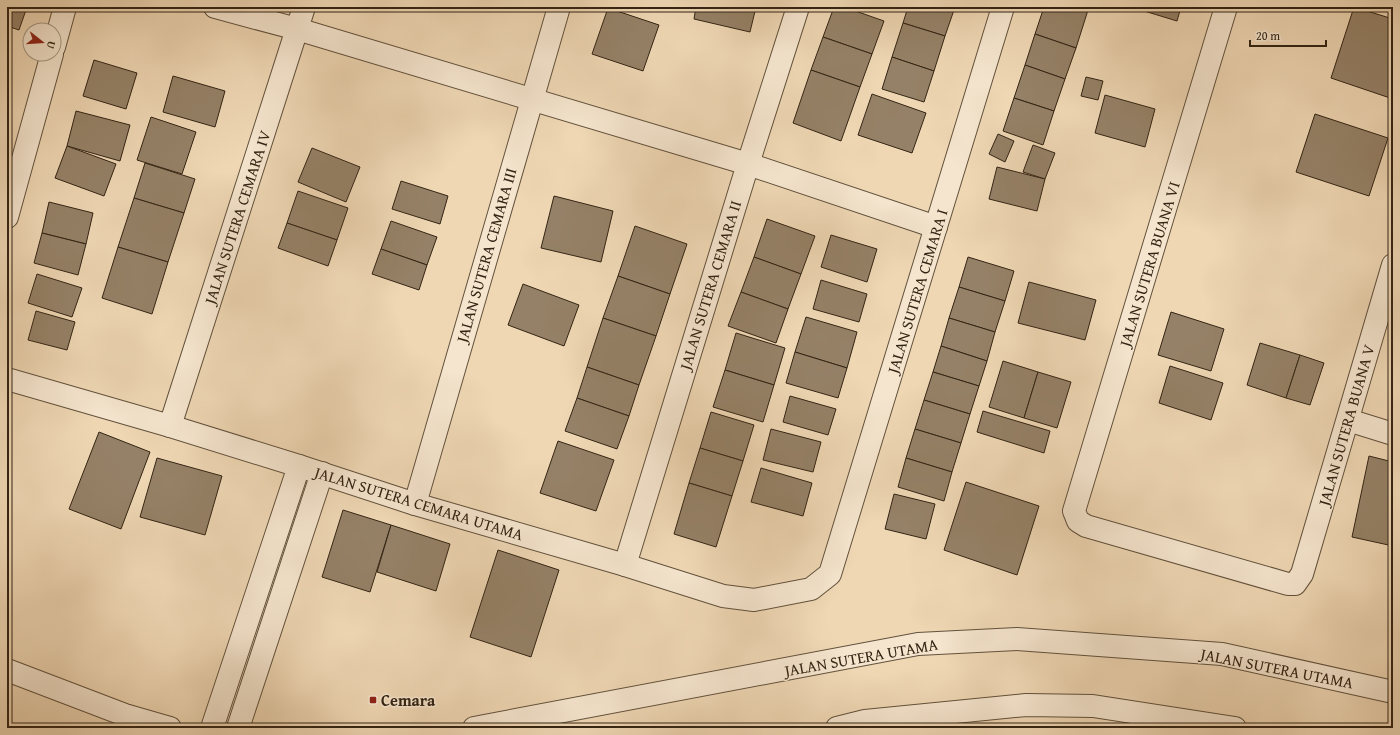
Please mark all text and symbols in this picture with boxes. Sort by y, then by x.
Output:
north arrow [22,22,62,62]
scale bar [1250,22,1326,48]
text: 20 m [1256,27,1280,44]
text: U [43,39,60,51]
street label: JALAN SUTERA CEMARA IV [197,126,277,309]
street label: JALAN SUTERA CEMARA III [449,165,522,347]
street label: JALAN SUTERA BUANA VI [1112,178,1186,352]
street label: JALAN SUTERA CEMARA II [672,197,747,375]
street label: JALAN SUTERA CEMARA I [880,206,954,378]
street label: JALAN SUTERA BUANA V [1311,341,1381,510]
street label: JALAN SUTERA CEMARA UTAMA [310,459,527,546]
street label: JALAN SUTERA UTAMA [781,632,940,683]
street label: JALAN SUTERA UTAMA [1197,641,1356,695]
place label: Cemara [381,688,436,712]
marker: Cemara [368,695,378,705]

